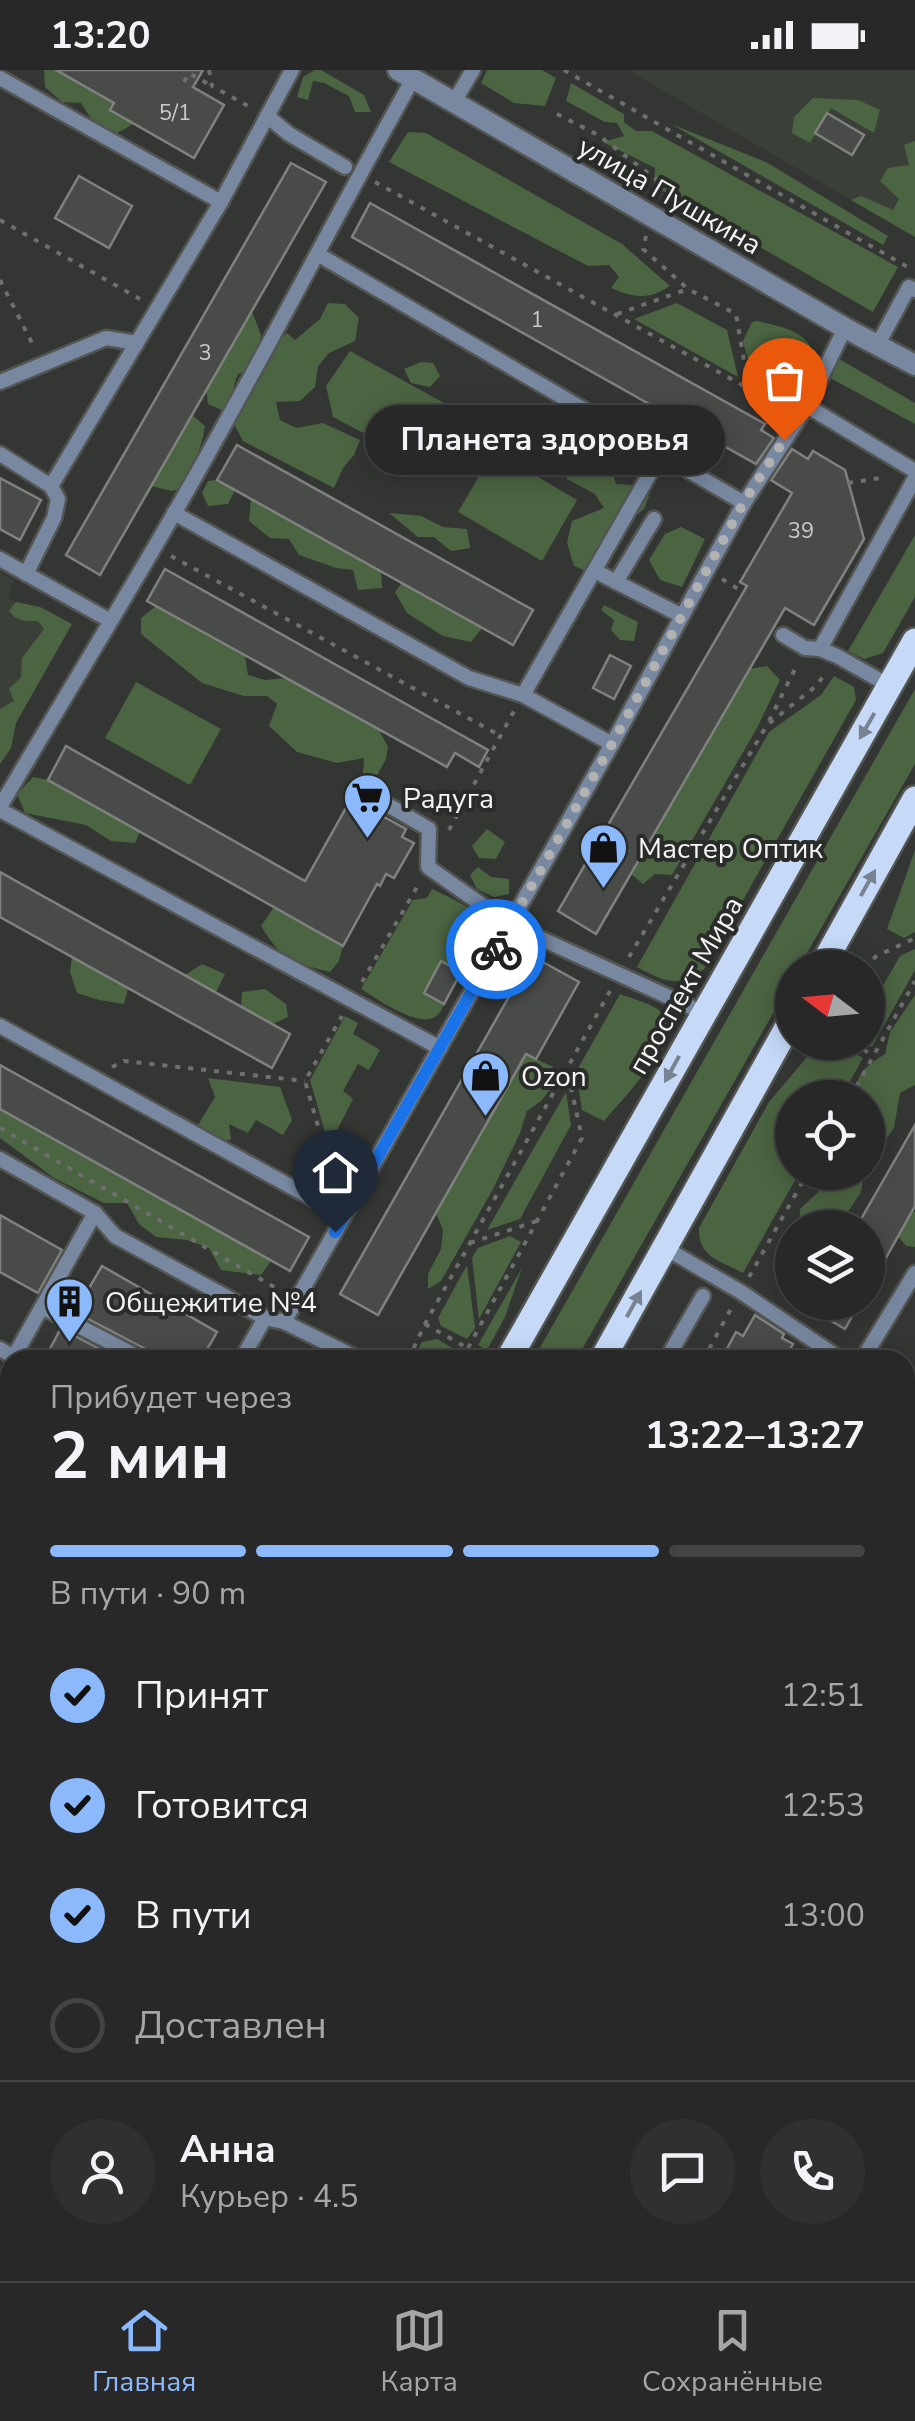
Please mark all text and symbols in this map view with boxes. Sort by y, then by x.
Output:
text: 13:20 [50,10,151,61]
house number: 5/1 [159,98,191,128]
street label: улица Пушкина [571,128,768,264]
house number: 1 [530,305,544,335]
house number: 3 [198,338,212,368]
pin [742,338,827,441]
icon: bag [757,353,812,408]
callout: Планета здоровья [364,405,724,475]
text: Планета здоровья [401,418,689,461]
house number: 39 [788,516,814,546]
one-way arrow [859,712,876,740]
supermarket icon: Радуга [342,772,394,840]
place label: Радуга [403,780,494,818]
shop icon: Мастер Оптик [577,822,629,890]
place label: Мастер Оптик [638,830,823,868]
one-way arrow [859,869,877,897]
street label: проспект Мира [619,889,752,1082]
courier [446,899,546,999]
icon: bike [469,922,524,977]
north arrow [775,950,885,1060]
map controls [775,950,885,1320]
shop icon: Ozon [460,1050,512,1118]
one-way arrow [664,1055,681,1084]
place label: Ozon [521,1058,587,1096]
button: locate [775,1080,885,1190]
pin [293,1130,378,1233]
icon: home [308,1145,363,1200]
button: layers [775,1210,885,1320]
building icon: Общежитие №4 [44,1276,96,1344]
place label: Общежитие №4 [105,1284,317,1322]
one-way arrow [624,1290,642,1318]
text: Прибудет через [50,1376,292,1419]
text: 13:22–13:27 [645,1410,865,1461]
text: 2 мин [50,1412,230,1501]
text: В пути · 90 m [50,1572,246,1615]
icon: check [50,1668,105,1723]
text: Принят [135,1670,268,1721]
text: 12:51 [781,1674,865,1717]
icon: check [50,1778,105,1833]
text: Готовится [135,1780,309,1831]
text: 12:53 [781,1784,865,1827]
icon: check [50,1888,105,1943]
text: В пути [135,1890,252,1941]
text: 13:00 [781,1894,865,1937]
text: Доставлен [135,2000,327,2051]
button: person [50,2119,155,2224]
button: chat [630,2119,735,2224]
button: phone [760,2119,865,2224]
text: Анна [180,2124,276,2175]
text: Курьер · 4.5 [180,2175,358,2218]
tab: Главная [92,2303,196,2401]
tab: Карта [381,2303,458,2401]
tab: Сохранённые [642,2303,823,2401]

